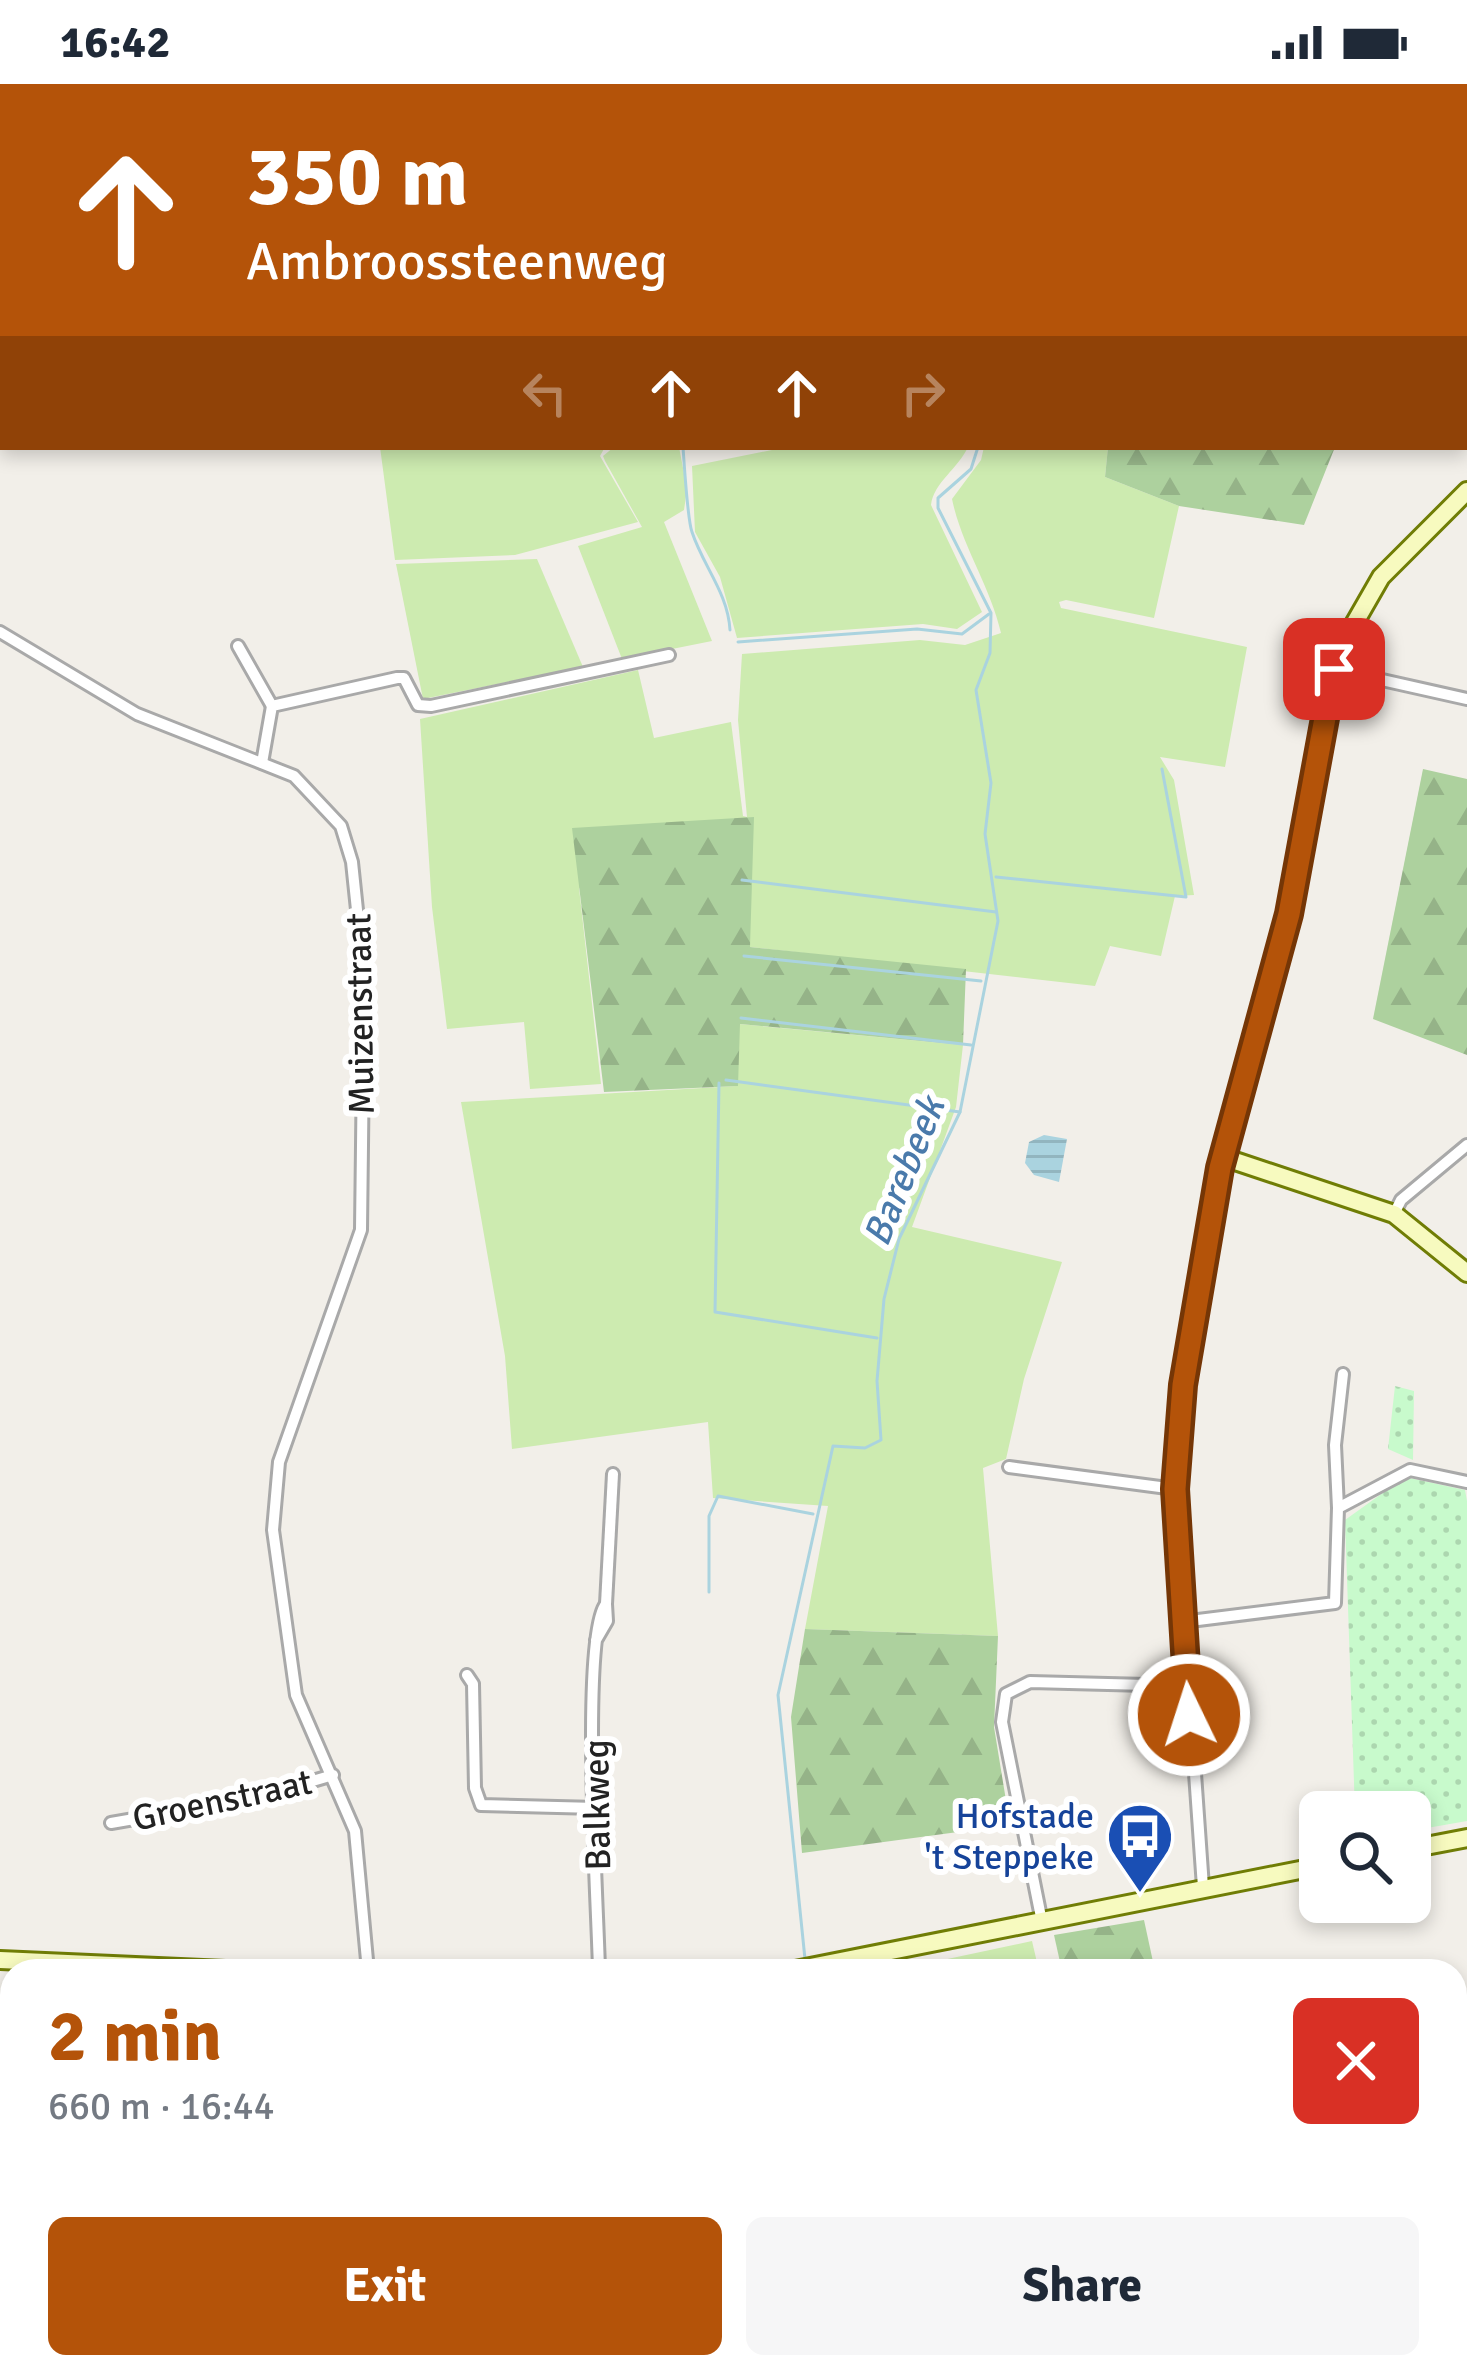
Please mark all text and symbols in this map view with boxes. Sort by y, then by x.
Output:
text: 16:42 [60,15,170,70]
text: 350 m [246,125,468,229]
icon: ahead [48,132,204,288]
text: Ambroossteenweg [246,228,668,295]
icon: left [512,360,578,426]
icon: ahead [638,360,704,426]
icon: ahead [764,360,830,426]
icon: right [890,360,956,426]
pin [1283,618,1385,720]
icon: arrive [1301,636,1367,702]
street label: Muizenstraat [336,913,385,1115]
water label: Barebeek [853,1087,957,1253]
position arrow [1126,1652,1252,1778]
street label: Balkweg [574,1739,621,1871]
street label: Groenstraat [129,1760,316,1841]
map controls [1299,1791,1431,1923]
button: search [1299,1791,1431,1923]
place label: Hofstade 't Steppeke [924,1794,1094,1880]
bus stop icon: Hofstade 't Steppeke [1105,1801,1175,1895]
text: 2 min [48,1992,222,2081]
button: close [1293,1998,1419,2124]
text: 660 m · 16:44 [48,2082,275,2130]
button: Exit [48,2217,722,2355]
button: Share [746,2217,1419,2355]

